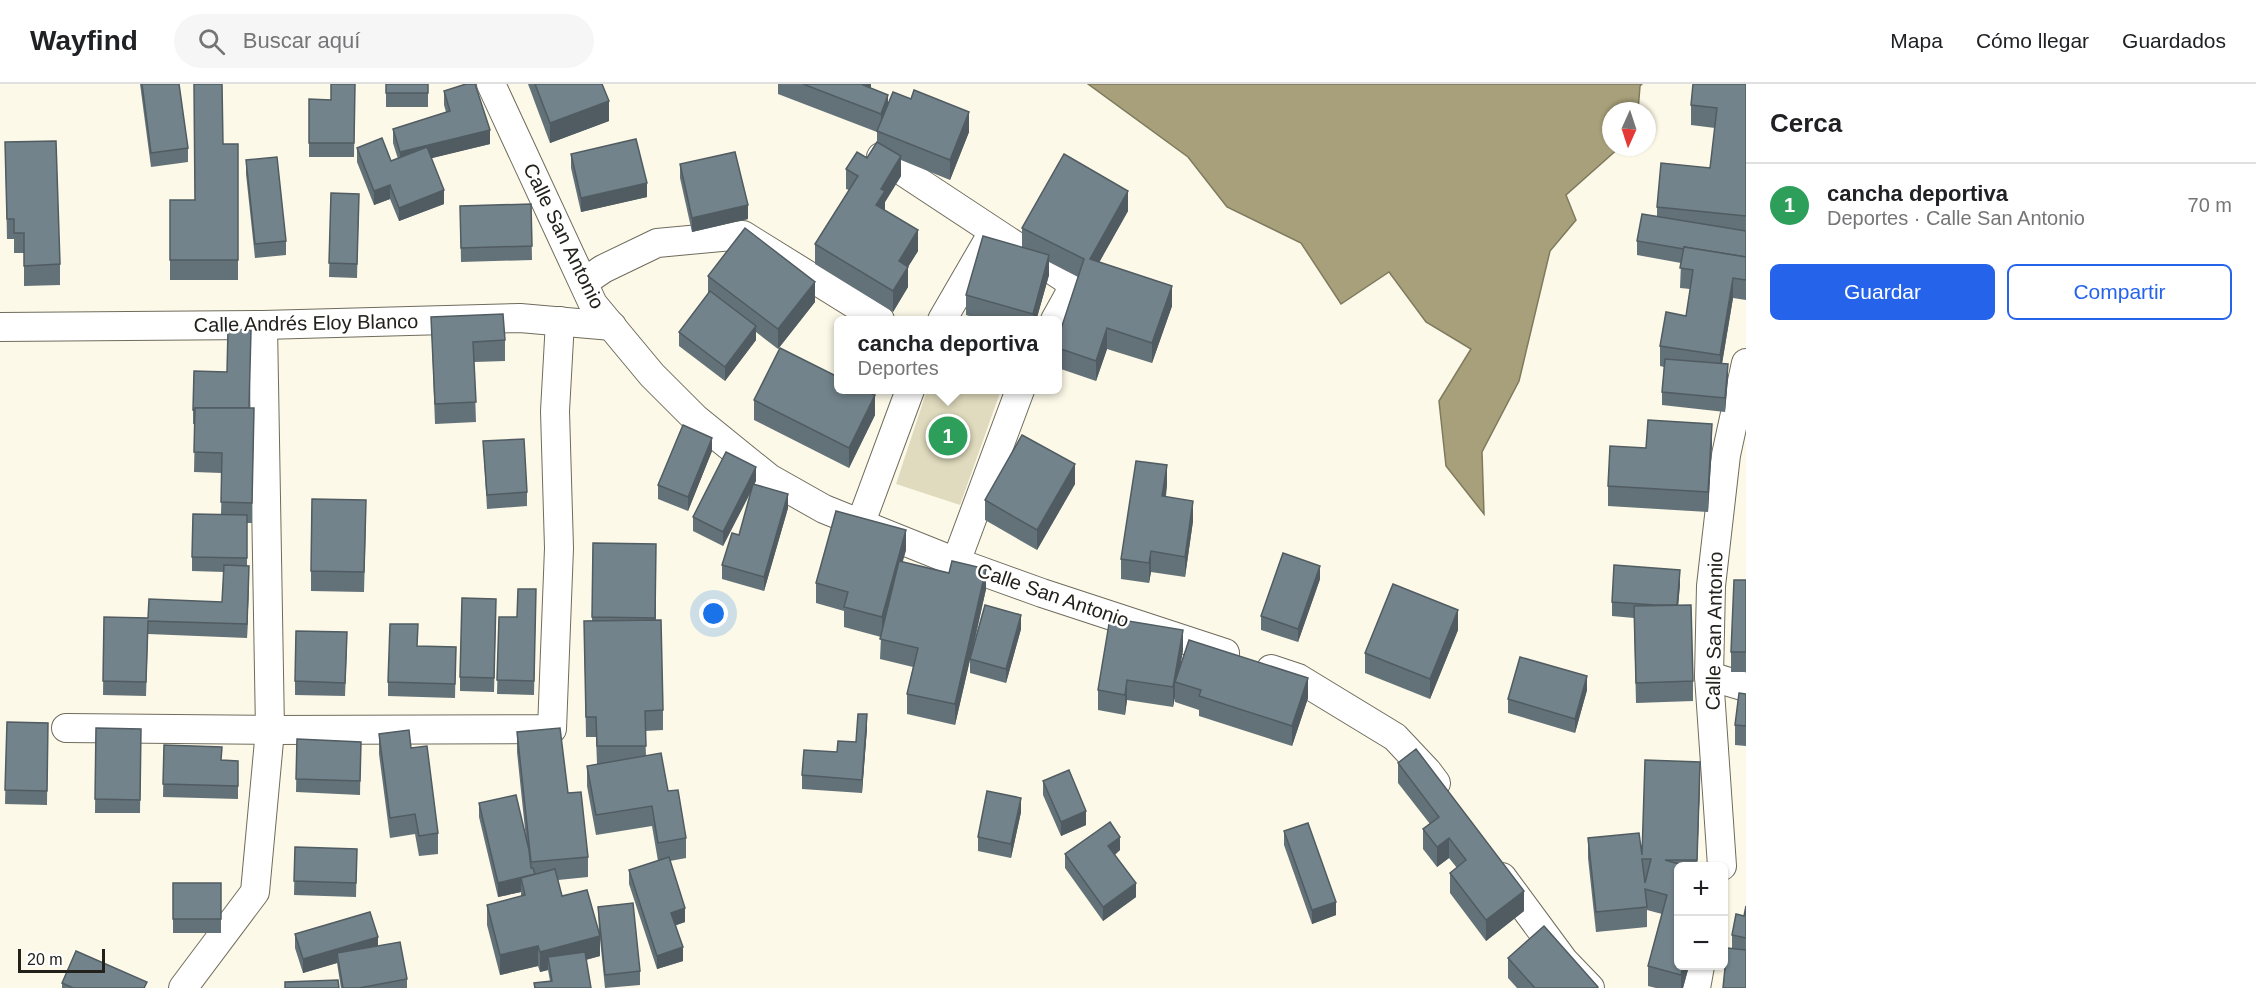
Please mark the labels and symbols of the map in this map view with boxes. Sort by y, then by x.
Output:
north arrow [1602,102,1656,156]
street label: Calle San Antonio [519,160,609,312]
street label: Calle Andrés Eloy Blanco [194,310,418,336]
pin: 1 [928,414,968,458]
street label: Calle San Antonio [1702,551,1726,711]
street label: Calle San Antonio [974,559,1132,631]
your location [699,599,728,628]
scale bar [18,946,105,974]

